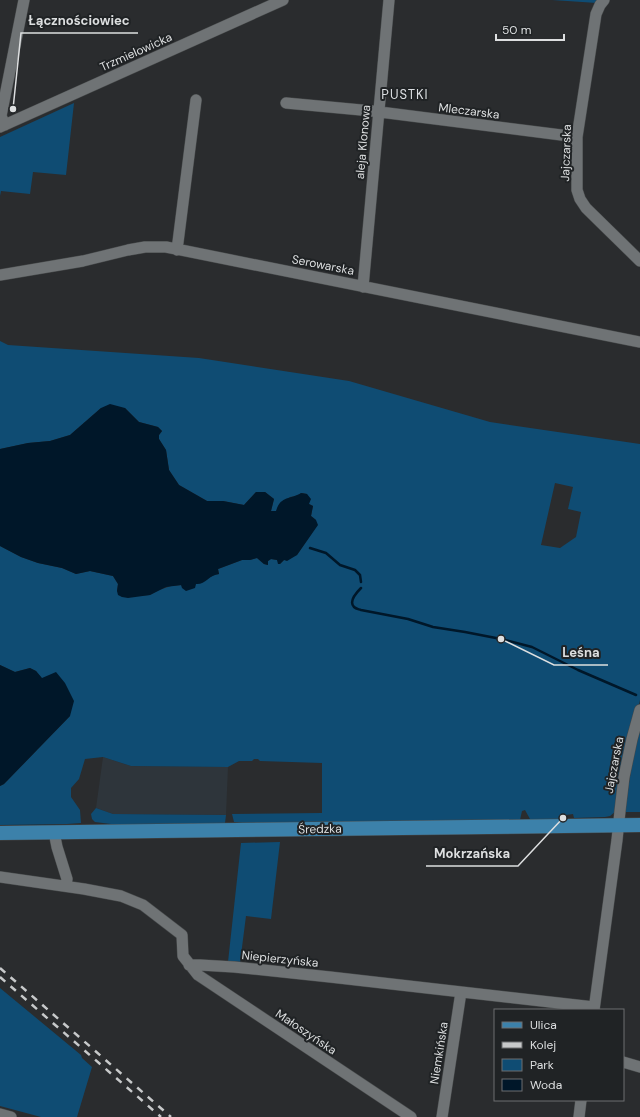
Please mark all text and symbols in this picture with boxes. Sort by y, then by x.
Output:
callout: Łącznościowiec [21,8,138,33]
text: Łącznościowiec [28,12,130,29]
scale bar [496,16,564,42]
text: 50 m [502,22,531,38]
street label: Trzmielowicka [97,29,175,75]
district label: PUSTKI [381,86,429,103]
street label: Mleczarska [438,99,500,123]
street label: aleja Klonowa [352,104,374,180]
street label: Jajczarska [557,124,575,182]
street label: Serowarska [290,251,356,279]
callout: Leśna [554,640,608,665]
text: Leśna [562,644,600,661]
street label: Jajczarska [601,735,627,795]
street label: Średzka [298,821,342,837]
callout: Mokrzańska [426,841,518,866]
text: Mokrzańska [434,845,510,862]
street label: Niepierzyńska [241,947,319,971]
street label: Małoszyńska [272,1006,340,1058]
legend [494,1009,624,1101]
text: Ulica [530,1017,557,1033]
street label: Niemkińska [426,1021,452,1085]
text: Kolej [530,1037,556,1053]
text: Park [530,1057,554,1073]
text: Woda [530,1077,562,1093]

